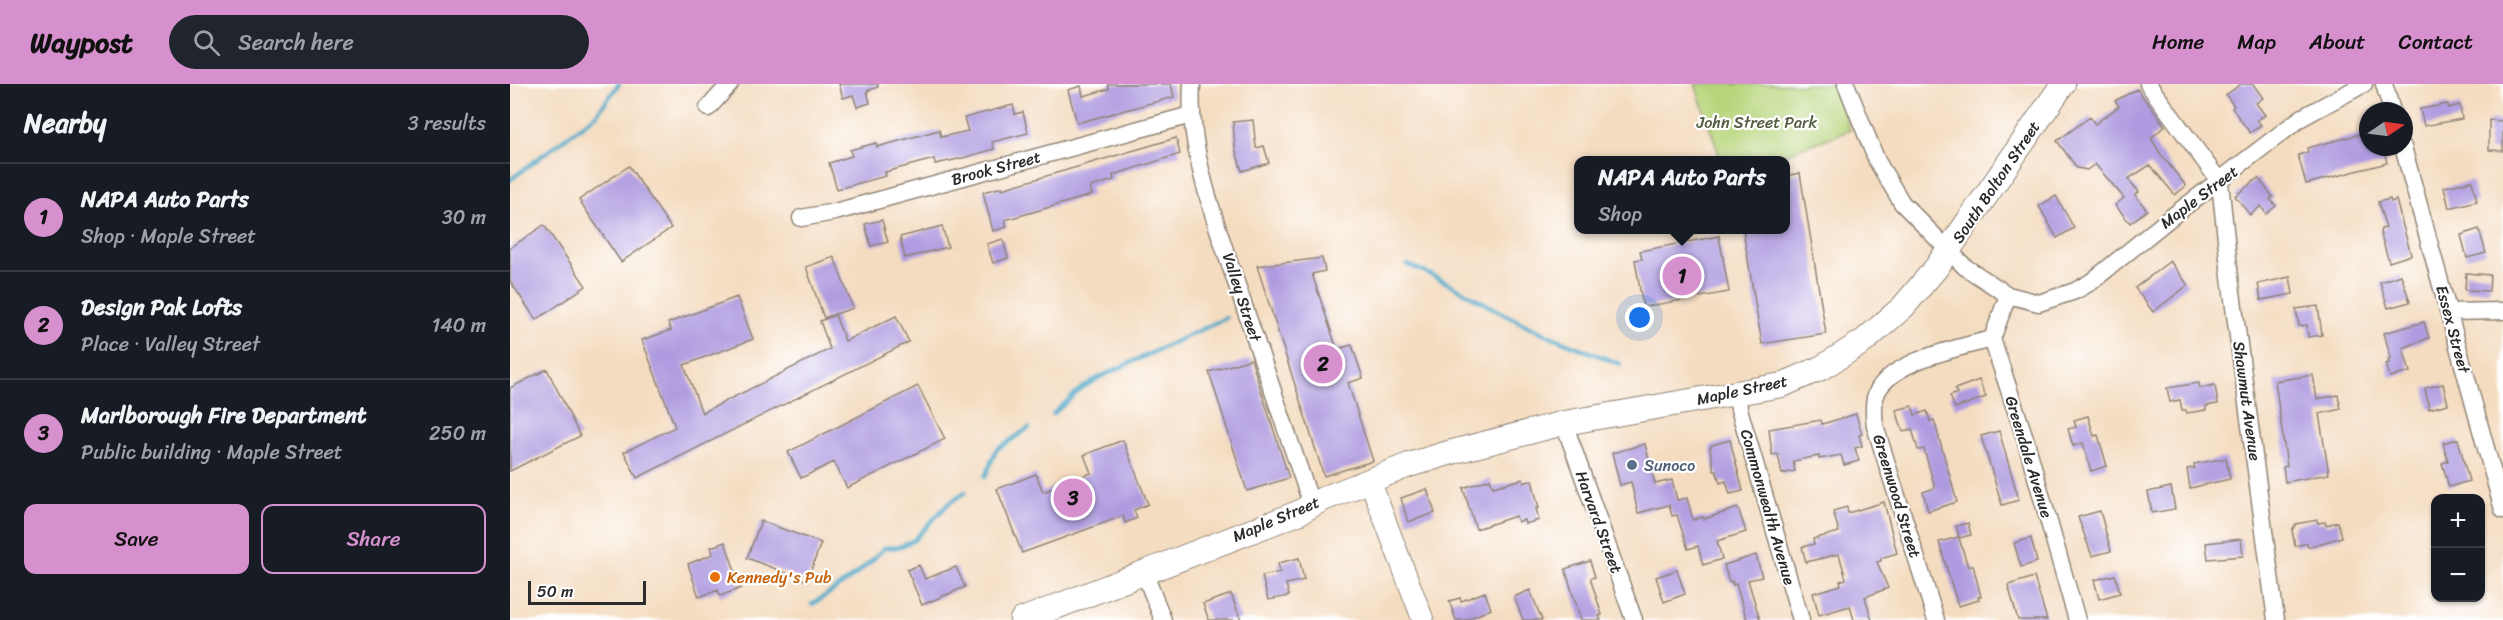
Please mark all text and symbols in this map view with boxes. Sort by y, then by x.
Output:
search box [169,15,589,69]
text: Waypost [30,18,133,67]
text: Search here [238,23,354,62]
text: Home [2152,23,2204,61]
text: Map [2237,23,2276,61]
text: About [2309,23,2366,61]
text: Contact [2399,23,2473,61]
icon: search [190,26,223,59]
text: Nearby [24,100,106,146]
north arrow [2359,102,2413,156]
text: 3 results [408,106,486,141]
park label: John Street Park [1696,108,1818,137]
street label: South Bolton Street [1944,115,2048,249]
street label: Brook Street [948,142,1044,194]
popup [1574,156,1790,234]
text: NAPA Auto Parts [1598,158,1766,197]
street label: Maple Street [2153,158,2245,236]
text: NAPA Auto Parts [81,180,249,219]
text: Shop [1598,197,1642,232]
text: 1 [39,200,48,235]
text: 30 m [442,200,486,235]
text: Shop · Maple Street [81,219,256,254]
street label: Valley Street [1214,249,1270,346]
pin: 1 [1662,254,1702,298]
street label: Essex Street [2427,282,2479,377]
text: Design Pak Lofts [81,288,242,327]
your location [1625,303,1654,332]
text: 2 [38,308,49,343]
text: 140 m [432,308,486,343]
text: Place · Valley Street [81,327,260,362]
street label: Shawmut Avenue [2224,339,2270,463]
pin: 2 [1304,342,1342,386]
street label: Maple Street [1694,366,1790,414]
street label: Greendale Avenue [1997,392,2061,522]
text: Marlborough Fire Department [81,396,367,435]
text: 3 [38,416,49,451]
text: 250 m [429,416,486,451]
street label: Commonwealth Avenue [1732,426,1804,589]
street label: Greenwood Street [1864,431,1930,561]
text: Public building · Maple Street [81,435,342,470]
place label: Sunoco [1644,451,1695,480]
marker: Sunoco [1625,458,1639,472]
street label: Harvard Street [1567,466,1631,578]
pin: 3 [1054,476,1092,520]
street label: Maple Street [1228,488,1324,550]
map controls [2431,494,2485,602]
button: + [2431,494,2485,548]
button: Save [24,504,249,574]
button: Share [261,504,486,574]
button: − [2431,548,2485,602]
place label: Kennedy's Pub [727,563,832,592]
marker: Kennedy's Pub [708,570,722,584]
text: 50 m [537,577,573,606]
scale bar [528,578,646,606]

